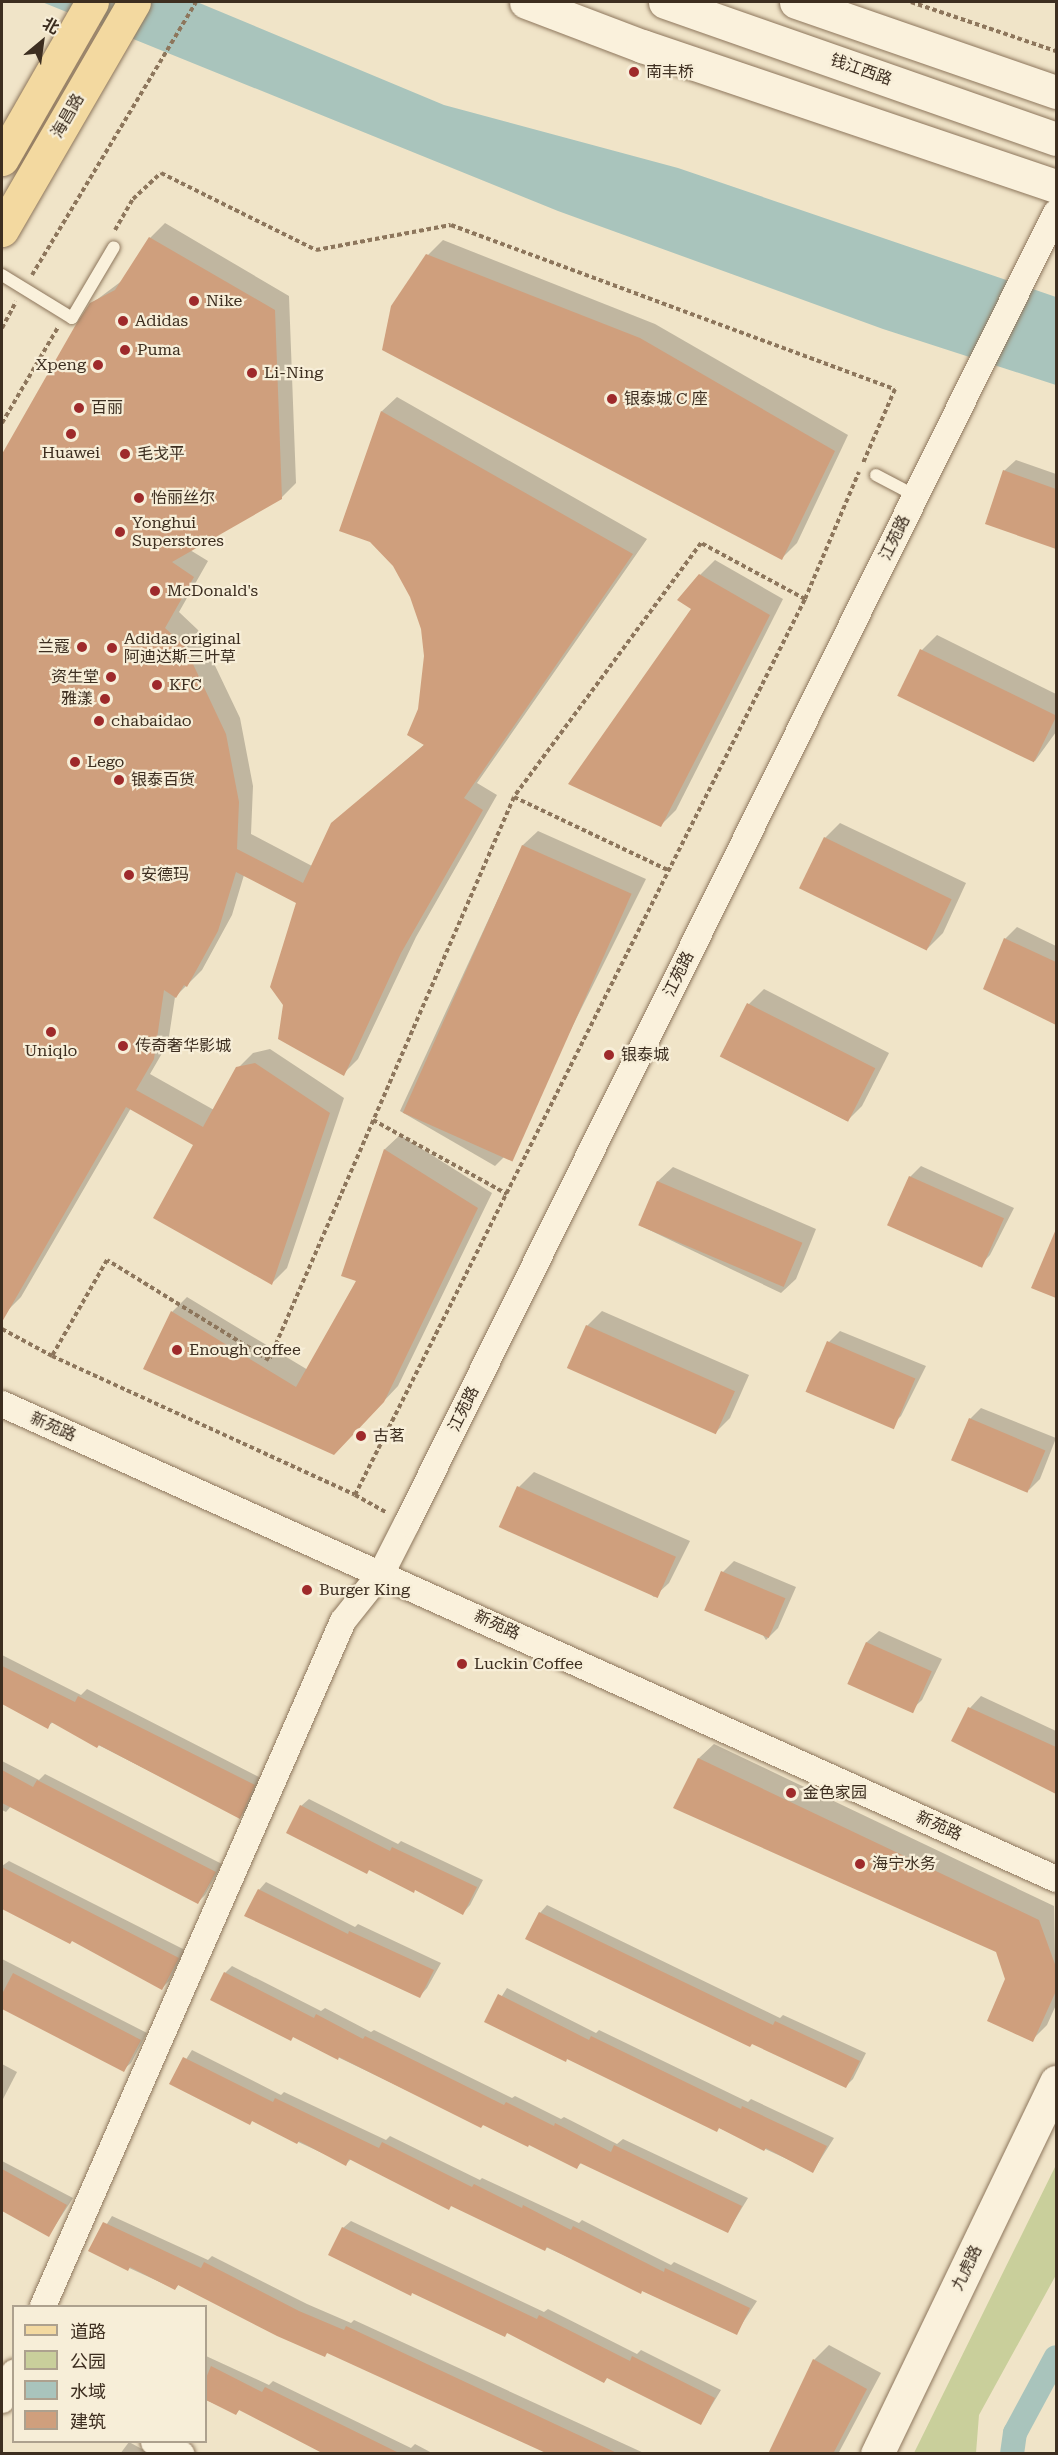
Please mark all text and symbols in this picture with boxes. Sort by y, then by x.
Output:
north arrow [12,12,72,72]
text: 北 [39,14,63,38]
street label: 钱江西路 [828,51,894,89]
place label: 南丰桥 [646,62,694,82]
marker: 南丰桥 [627,65,641,79]
street label: 海昌路 [48,90,88,142]
place label: Nike [206,291,242,311]
marker: Nike [187,294,201,308]
place label: Adidas [135,311,188,331]
marker: Adidas [116,314,130,328]
place label: Puma [137,340,181,360]
marker: Puma [118,343,132,357]
place label: Xpeng [36,355,86,375]
marker: Xpeng [91,358,105,372]
place label: Li-Ning [264,363,323,383]
marker: Li-Ning [245,366,259,380]
place label: 银泰城 C 座 [624,389,708,409]
marker: 银泰城 C 座 [605,392,619,406]
place label: 百丽 [91,398,123,418]
marker: 百丽 [72,401,86,415]
marker: Huawei [64,427,78,441]
place label: Huawei [42,443,100,463]
place label: 毛戈平 [137,444,185,464]
marker: 毛戈平 [118,447,132,461]
place label: 怡丽丝尔 [151,488,215,508]
marker: 怡丽丝尔 [132,491,146,505]
street label: 江苑路 [876,512,914,564]
place label: Yonghui Superstores [132,513,224,551]
marker: Yonghui Superstores [113,525,127,539]
place label: McDonald's [167,581,258,601]
marker: McDonald's [148,584,162,598]
place label: Adidas original 阿迪达斯三叶草 [124,629,241,667]
place label: 兰蔻 [38,637,70,657]
marker: 兰蔻 [75,640,89,654]
marker: Adidas original 阿迪达斯三叶草 [105,641,119,655]
place label: 资生堂 [51,667,99,687]
marker: 资生堂 [104,670,118,684]
place label: KFC [169,675,202,695]
marker: KFC [150,678,164,692]
place label: 雅漾 [61,689,93,709]
marker: 雅漾 [98,692,112,706]
place label: chabaidao [111,711,191,731]
marker: chabaidao [92,714,106,728]
place label: Lego [87,752,124,772]
marker: Lego [68,755,82,769]
place label: 银泰百货 [131,770,195,790]
marker: 银泰百货 [112,773,126,787]
place label: 安德玛 [141,865,189,885]
marker: 安德玛 [122,868,136,882]
street label: 江苑路 [660,948,698,1000]
marker: Uniqlo [44,1025,58,1039]
place label: 传奇奢华影城 [135,1036,231,1056]
marker: 传奇奢华影城 [116,1039,130,1053]
place label: Uniqlo [25,1041,77,1061]
place label: 银泰城 [621,1045,669,1065]
marker: 银泰城 [602,1048,616,1062]
place label: Enough coffee [189,1340,301,1360]
marker: Enough coffee [170,1343,184,1357]
street label: 江苑路 [445,1383,483,1435]
street label: 新苑路 [27,1408,79,1446]
place label: 古茗 [373,1426,405,1446]
marker: 古茗 [354,1429,368,1443]
place label: Burger King [319,1580,410,1600]
marker: Burger King [300,1583,314,1597]
street label: 新苑路 [471,1606,523,1644]
place label: Luckin Coffee [474,1654,583,1674]
marker: Luckin Coffee [455,1657,469,1671]
place label: 金色家园 [803,1783,867,1803]
marker: 金色家园 [784,1786,798,1800]
street label: 新苑路 [913,1807,965,1845]
place label: 海宁水务 [872,1854,936,1874]
marker: 海宁水务 [853,1857,867,1871]
street label: 九虎路 [948,2242,986,2294]
legend [12,2305,207,2443]
text: 道路 [70,2321,106,2342]
text: 公园 [70,2351,106,2372]
text: 水域 [70,2381,106,2402]
text: 建筑 [70,2411,106,2432]

